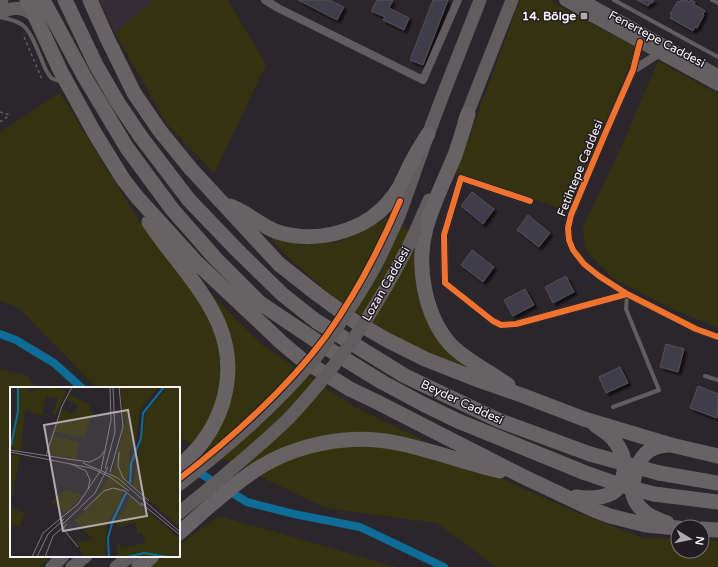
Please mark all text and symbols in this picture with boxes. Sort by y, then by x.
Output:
street label: Fenertepe Caddesi [607,8,707,70]
place label: 14. Bölge [522,9,576,24]
marker: 14. Bölge [579,11,589,21]
street label: Fetihtepe Caddesi [554,118,606,218]
street label: Lozan Caddesi [359,244,413,323]
street label: Beyder Caddesi [419,377,505,427]
inset map [10,387,180,557]
north arrow [670,519,710,559]
text: N [692,535,707,546]

